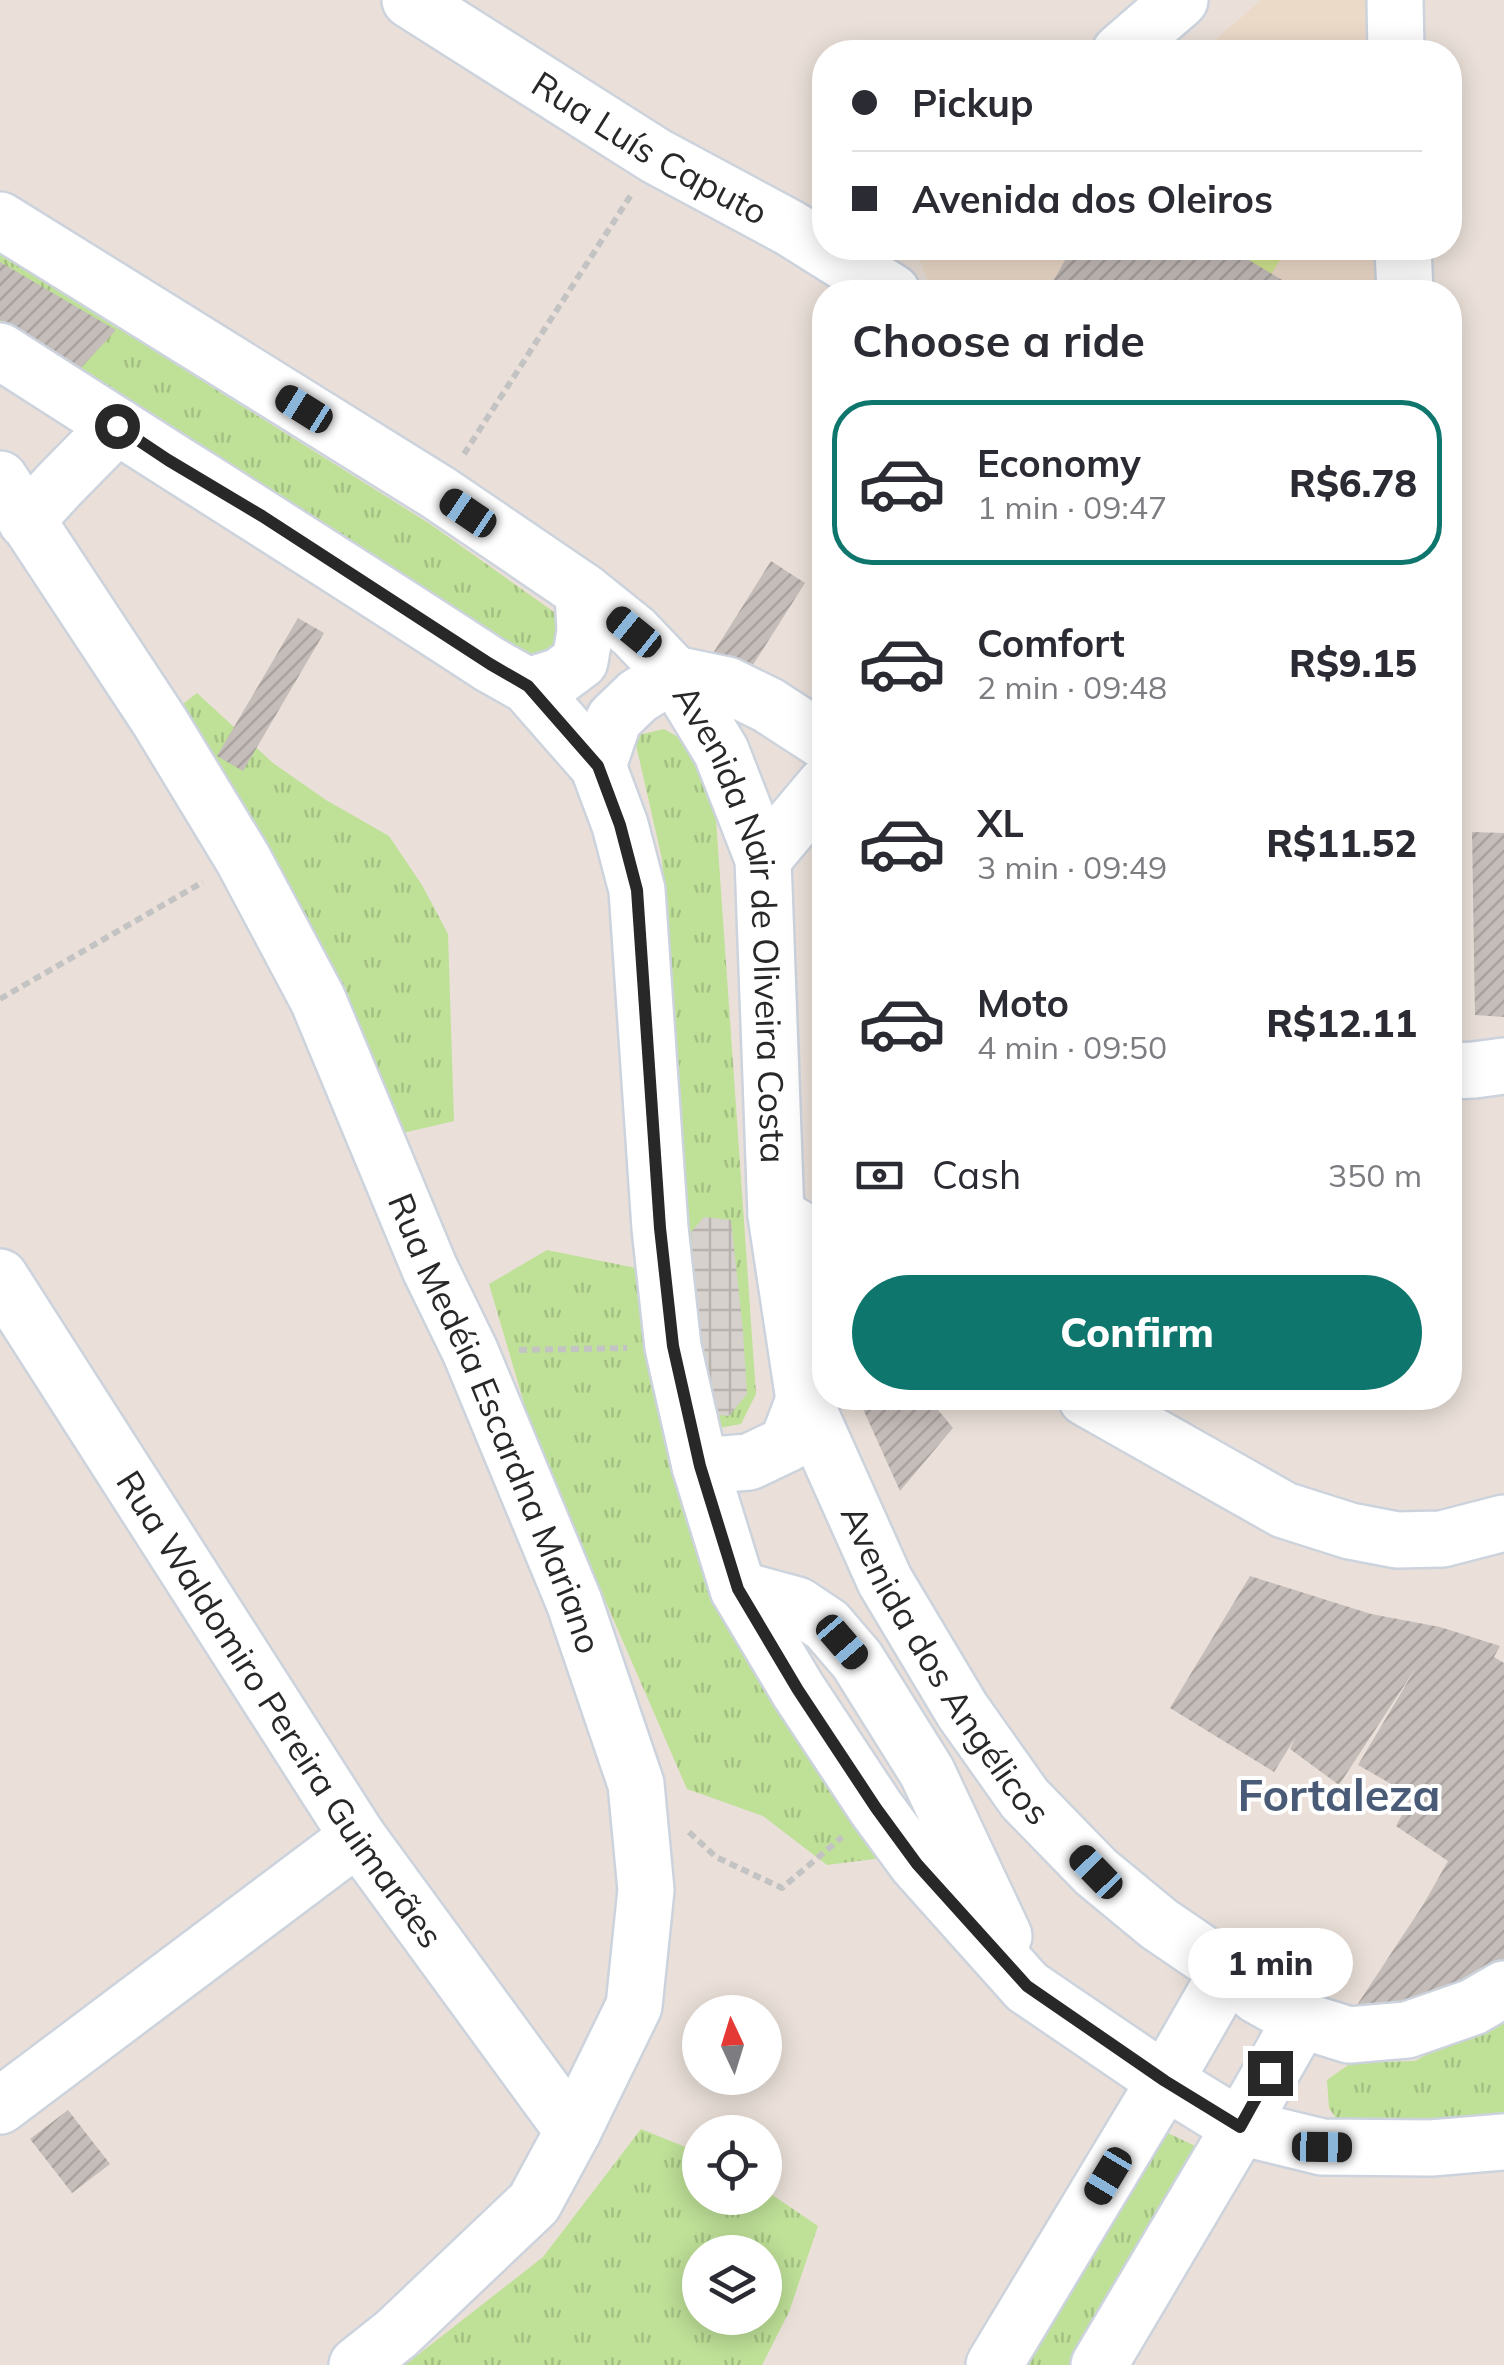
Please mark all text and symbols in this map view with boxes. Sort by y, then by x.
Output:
street label: Rua Luís Caputo [524,61,775,234]
text: Pickup [912,79,1034,127]
text: Avenida dos Oleiros [912,175,1273,223]
text: Choose a ride [852,312,1145,368]
car [271,380,337,438]
route start [95,404,140,449]
icon: car [857,438,947,528]
text: Economy [977,439,1141,487]
text: R$6.78 [1289,459,1417,507]
car [435,484,501,542]
text: 1 min · 09:47 [977,487,1167,527]
car [601,601,667,663]
icon: car [857,618,947,708]
text: Comfort [977,619,1125,667]
text: R$9.15 [1289,639,1417,687]
text: 2 min · 09:48 [977,667,1167,707]
street label: Avenida Nair de Oliveira Costa [664,677,796,1164]
icon: car [857,798,947,888]
text: XL [977,799,1024,847]
text: R$11.52 [1266,819,1417,867]
text: 3 min · 09:49 [977,847,1167,887]
icon: car [857,978,947,1068]
text: Moto [977,979,1069,1027]
text: R$12.11 [1266,999,1417,1047]
text: 4 min · 09:50 [977,1027,1167,1067]
icon: cash [852,1148,907,1203]
text: Cash [932,1151,1021,1199]
text: 350 m [1328,1155,1422,1195]
street label: Rua Medéia Escardna Mariano [379,1187,612,1659]
button: Confirm [852,1275,1422,1390]
street label: Rua Waldomiro Pereira Guimarães [107,1462,453,1956]
street label: Avenida dos Angélicos [832,1498,1060,1834]
car [811,1610,873,1674]
district label: Fortaleza [1238,1766,1440,1822]
car [1064,1840,1128,1904]
callout: 1 min [1188,1928,1352,1998]
text: 1 min [1228,1943,1313,1983]
north arrow [682,1995,782,2095]
map controls [682,1995,782,2335]
route end [1248,2051,1293,2096]
button: locate [682,2115,782,2215]
car [1292,2131,1352,2163]
car [1080,2143,1136,2209]
button: layers [682,2235,782,2335]

